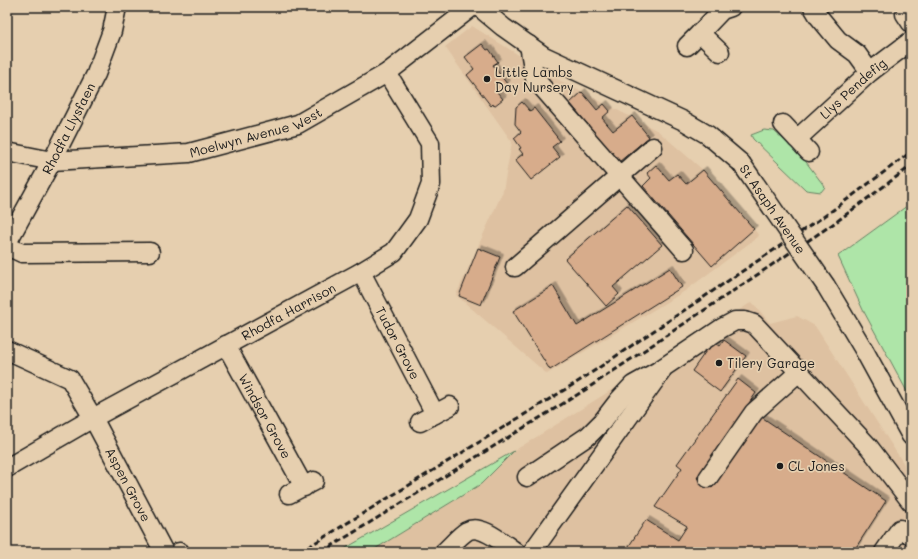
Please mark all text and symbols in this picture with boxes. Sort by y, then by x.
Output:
street label: Llys Pendefig [816,54,889,122]
place label: Little Lambs Day Nursery [495,63,574,95]
marker: Little Lambs Day Nursery [482,74,492,84]
street label: Rhodfa Llysfaen [37,79,98,177]
street label: Moelwyn Avenue West [187,103,325,161]
street label: St Asaph Avenue [736,161,810,257]
street label: Rhodfa Harrison [238,279,338,344]
street label: Tudor Grove [372,303,424,382]
place label: Tilery Garage [727,354,815,371]
marker: Tilery Garage [714,358,724,368]
street label: Windsor Grove [235,370,296,461]
street label: Aspen Grove [102,444,155,524]
place label: CL Jones [788,457,845,474]
marker: CL Jones [775,461,785,471]

